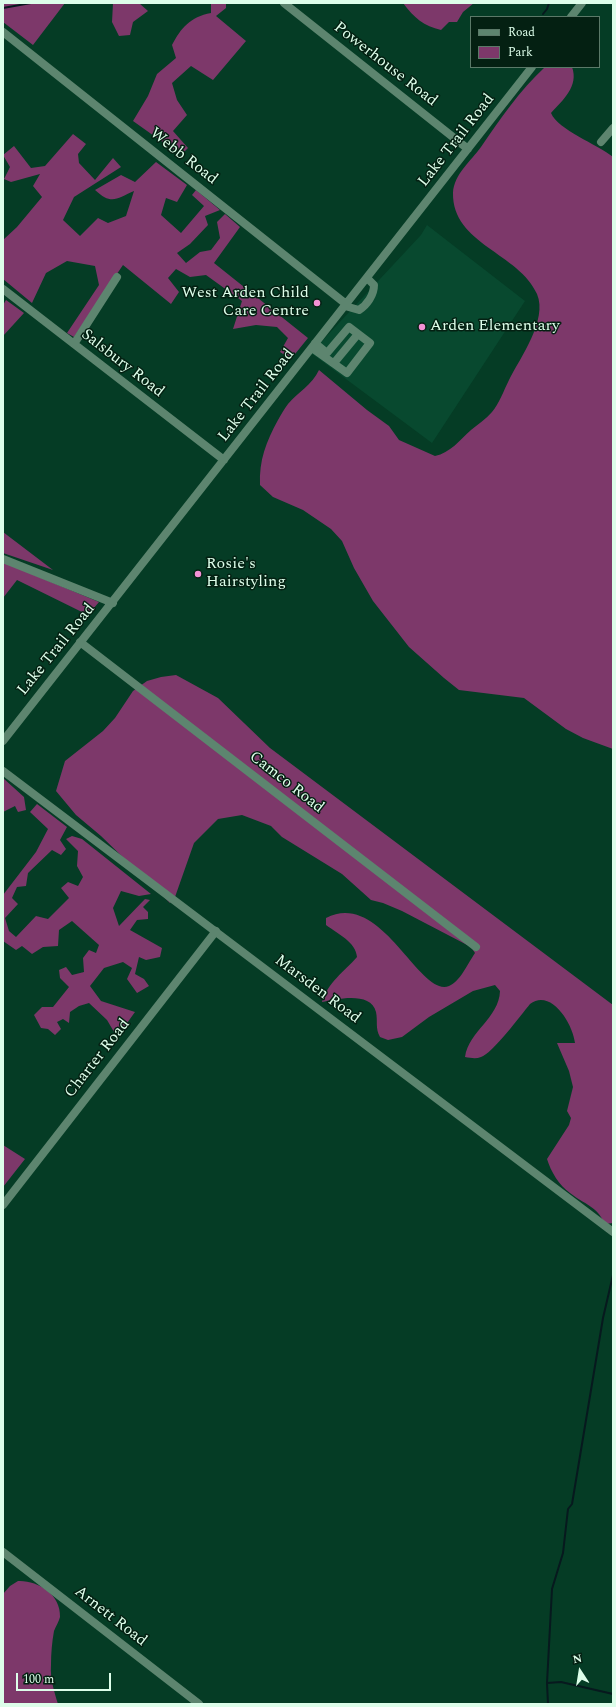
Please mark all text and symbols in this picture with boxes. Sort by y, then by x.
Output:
legend [470,16,600,68]
street label: Powerhouse Road [329,19,441,111]
text: Road [508,23,535,42]
text: Park [508,43,533,62]
street label: Lake Trail Road [415,91,499,191]
street label: Webb Road [145,124,221,190]
place label: West Arden Child Care Centre [182,284,309,322]
marker: West Arden Child Care Centre [312,298,322,308]
place label: Arden Elementary [430,317,560,337]
marker: Arden Elementary [417,322,427,332]
street label: Salsbury Road [77,326,167,402]
street label: Lake Trail Road [215,346,299,446]
place label: Rosie's Hairstyling [206,555,286,593]
marker: Rosie's Hairstyling [193,569,203,579]
street label: Lake Trail Road [14,600,100,700]
street label: Camco Road [245,748,327,818]
street label: Marsden Road [270,951,364,1029]
street label: Charter Road [61,1016,135,1102]
street label: Arnett Road [70,1583,150,1651]
text: N [571,1650,584,1668]
north arrow [560,1651,600,1691]
scale bar [18,1665,113,1691]
text: 100 m [23,1670,54,1689]

